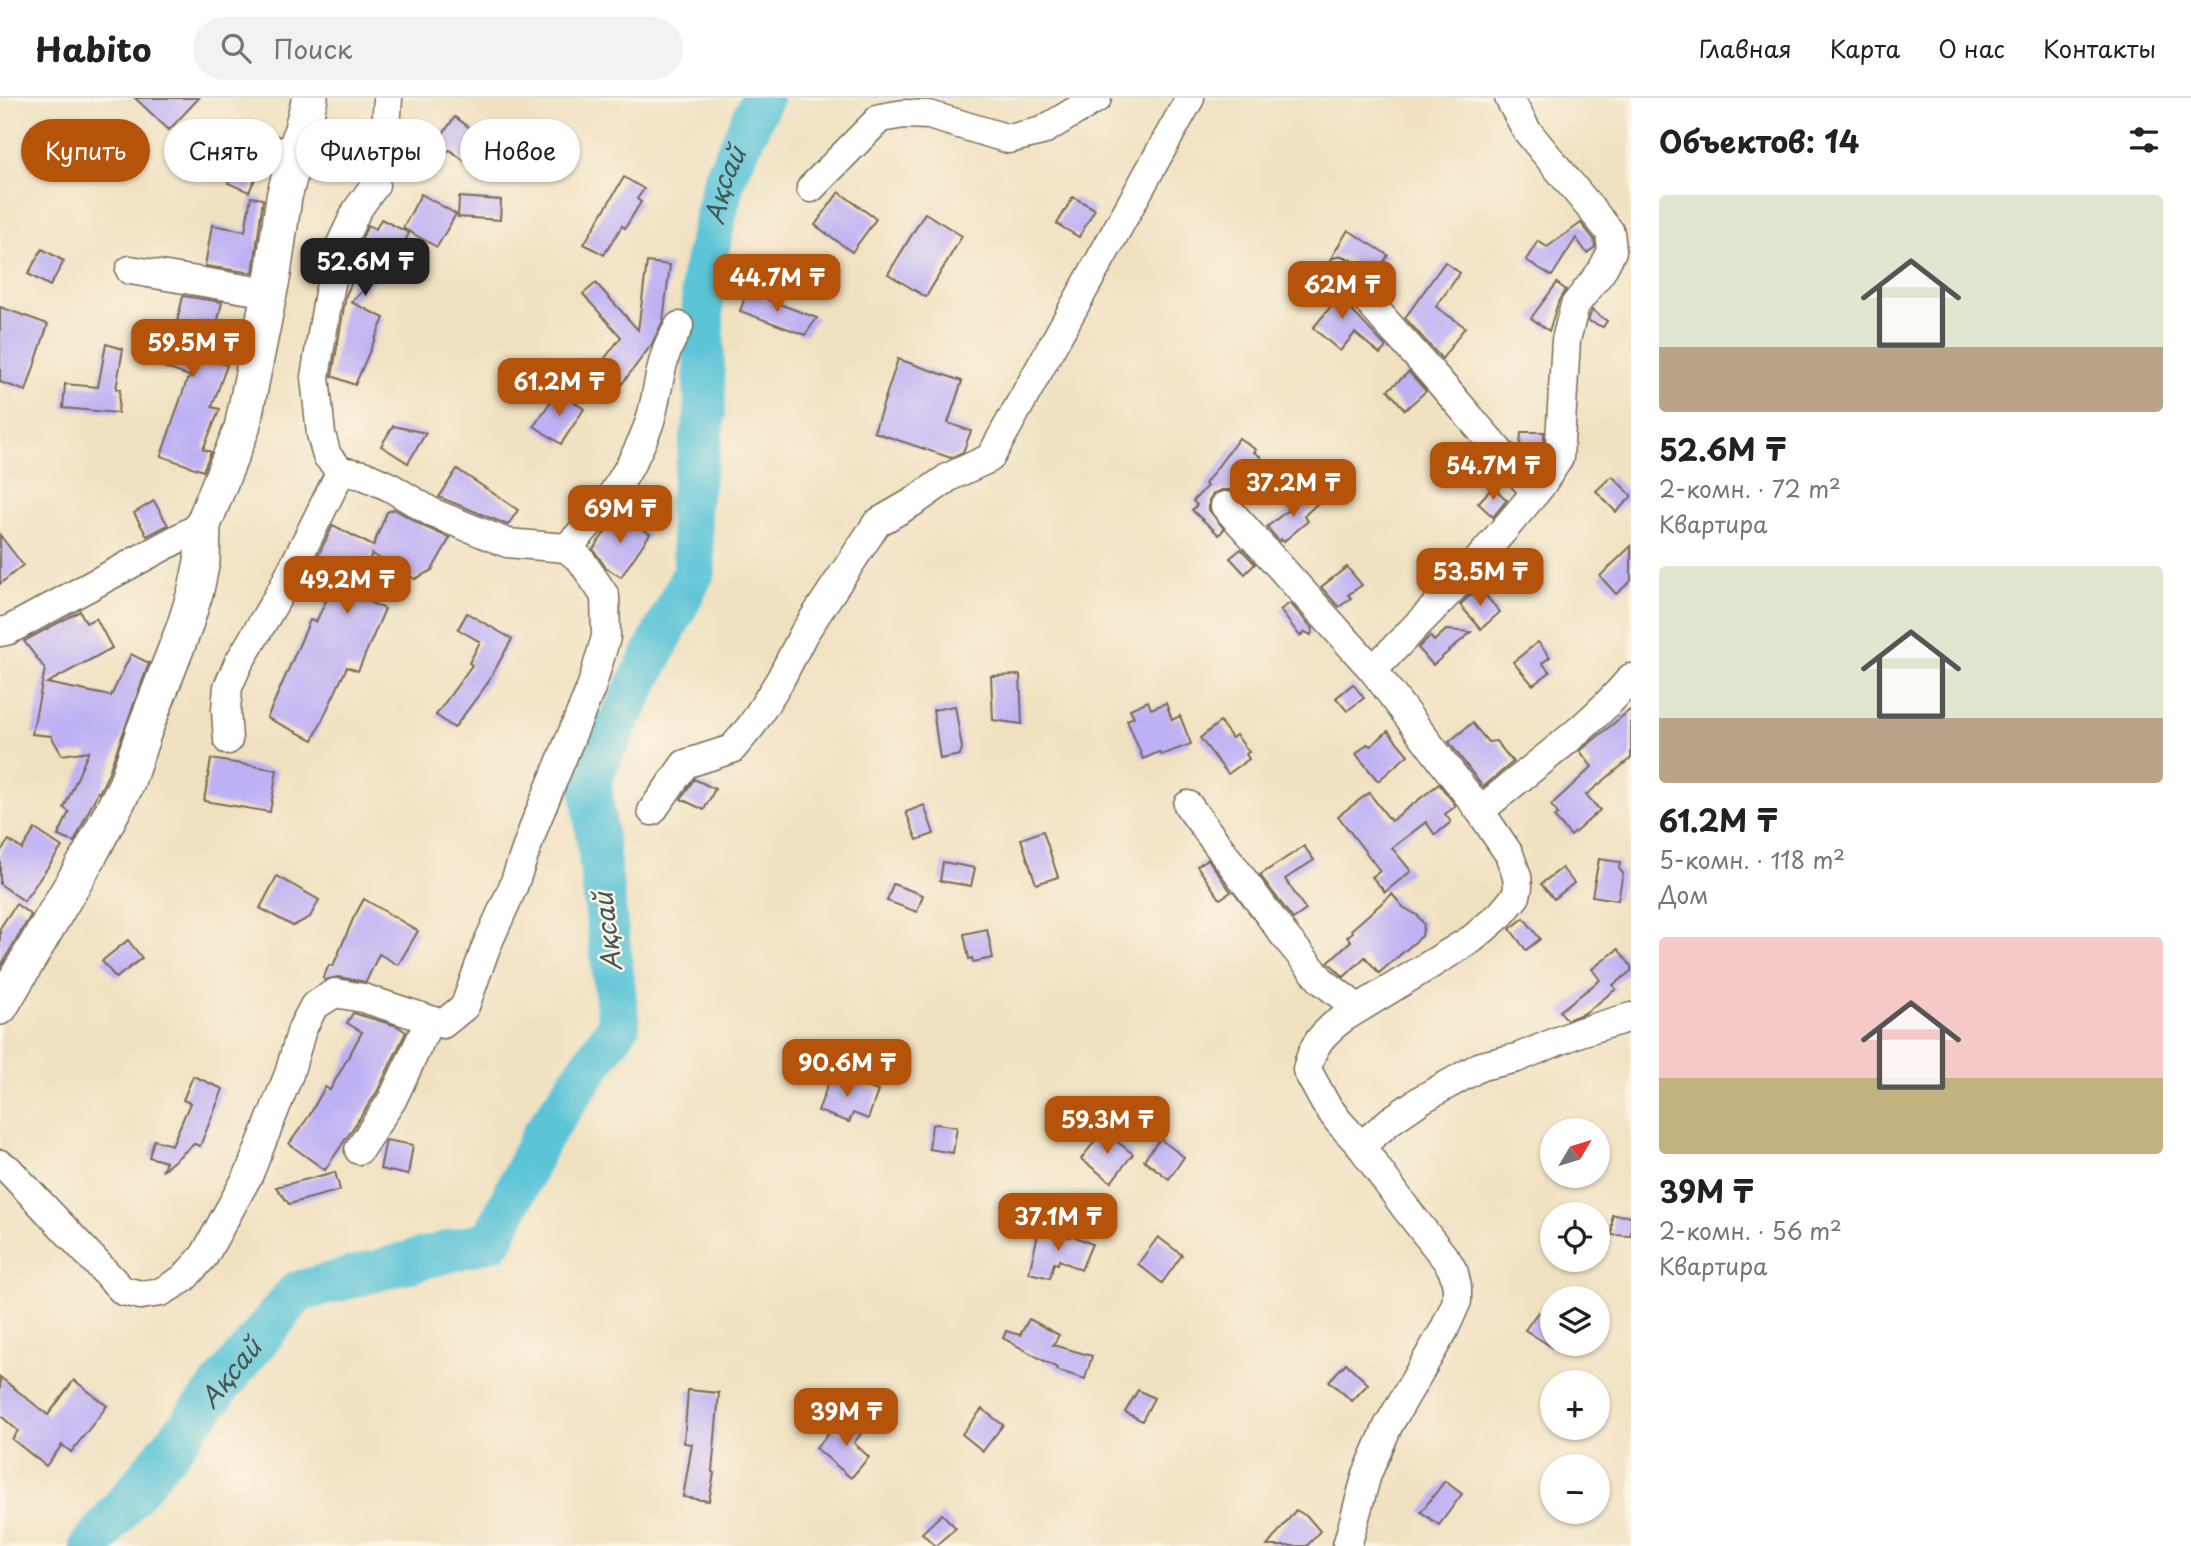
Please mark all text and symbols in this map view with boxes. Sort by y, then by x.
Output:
search box [193,17,683,80]
text: Habito [35,23,151,73]
icon: search [217,29,255,67]
text: Поиск [273,29,352,68]
text: Главная [1699,30,1792,66]
text: Карта [1830,30,1900,66]
text: О нас [1938,30,2005,66]
text: Контакты [2043,30,2156,66]
text: Объектов: 14 [1659,118,1859,163]
chip: Купить [21,119,150,182]
chip: Снять [164,119,282,182]
chip: Фильтры [296,119,446,182]
chip: Новое [460,119,580,182]
icon: filters [2125,121,2163,159]
water label: Ақсай [694,137,756,228]
pin: 52.6M ₸ [300,238,430,298]
icon: home [1848,240,1974,366]
text: 52.6M ₸ [316,243,414,278]
pin: 44.7M ₸ [712,254,842,314]
text: 44.7M ₸ [729,259,825,294]
pin: 62M ₸ [1293,262,1391,321]
text: 62M ₸ [1304,266,1380,301]
pin: 59.5M ₸ [128,320,258,379]
text: 59.5M ₸ [147,324,239,359]
pin: 61.2M ₸ [494,358,624,418]
text: 61.2M ₸ [514,363,604,398]
text: 52.6M ₸ [1659,426,1786,471]
pin: 54.7M ₸ [1428,442,1558,502]
text: 54.7M ₸ [1446,447,1540,482]
pin: 37.2M ₸ [1228,460,1358,519]
text: 37.2M ₸ [1246,464,1340,499]
text: 2-комн. · 72 m² [1659,471,1841,506]
pin: 69M ₸ [571,486,669,545]
text: 69M ₸ [584,490,656,525]
text: Квартира [1659,506,1767,541]
pin: 53.5M ₸ [1415,548,1545,608]
text: 53.5M ₸ [1432,553,1528,588]
pin: 49.2M ₸ [282,556,412,616]
text: 49.2M ₸ [300,561,394,596]
icon: home [1848,611,1974,737]
text: 61.2M ₸ [1659,797,1777,842]
text: 5-комн. · 118 m² [1659,842,1845,877]
text: Дом [1659,877,1708,912]
water label: Ақсай [582,887,631,974]
icon: home [1848,982,1974,1108]
pin: 90.6M ₸ [782,1040,912,1099]
text: 90.6M ₸ [798,1044,896,1079]
pin: 59.3M ₸ [1042,1096,1172,1156]
text: 59.3M ₸ [1061,1101,1153,1136]
north arrow [1540,1118,1610,1188]
map controls [1540,1118,1610,1524]
text: 39M ₸ [1659,1168,1753,1213]
pin: 37.1M ₸ [993,1194,1123,1253]
text: 37.1M ₸ [1014,1198,1102,1233]
button: locate [1540,1202,1610,1272]
text: 2-комн. · 56 m² [1659,1213,1842,1248]
text: Квартира [1659,1248,1767,1283]
button: layers [1540,1286,1610,1356]
water label: Ақсай [190,1327,272,1416]
button: + [1540,1370,1610,1440]
pin: 39M ₸ [797,1388,895,1448]
text: 39M ₸ [810,1393,882,1428]
button: − [1540,1454,1610,1524]

